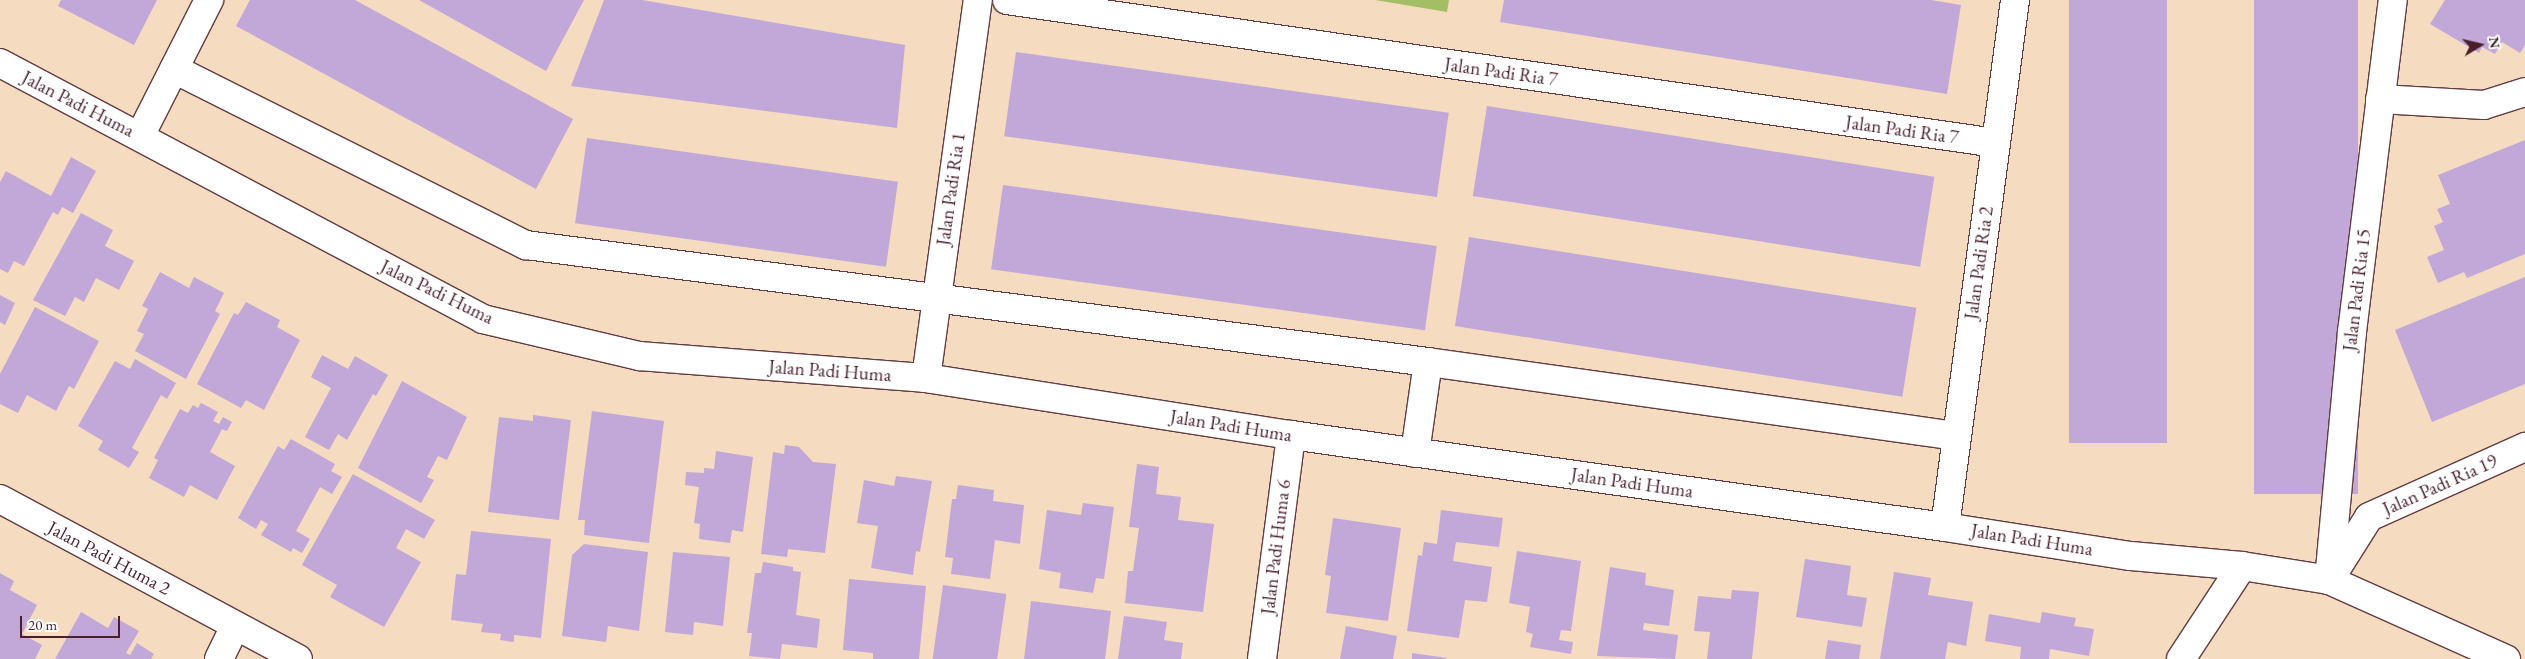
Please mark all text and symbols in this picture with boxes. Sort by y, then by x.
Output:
north arrow [2455,20,2505,70]
text: N [2485,36,2505,50]
street label: Jalan Padi Ria 7 [1443,53,1559,91]
street label: Jalan Padi Huma [18,66,138,142]
street label: Jalan Padi Ria 7 [1844,111,1960,149]
street label: Jalan Padi Ria 1 [932,131,970,247]
street label: Jalan Padi Ria 2 [1960,205,1998,321]
street label: Jalan Padi Ria 15 [2338,228,2376,352]
street label: Jalan Padi Huma [377,255,497,329]
street label: Jalan Padi Huma [768,355,892,387]
street label: Jalan Padi Huma [1168,405,1294,447]
street label: Jalan Padi Ria 19 [2379,450,2501,520]
street label: Jalan Padi Huma [1570,463,1694,503]
street label: Jalan Padi Huma 6 [1256,478,1296,616]
street label: Jalan Padi Huma 2 [44,516,174,600]
street label: Jalan Padi Huma [1969,519,2095,561]
scale bar [22,606,122,638]
text: 20 m [28,615,57,634]

